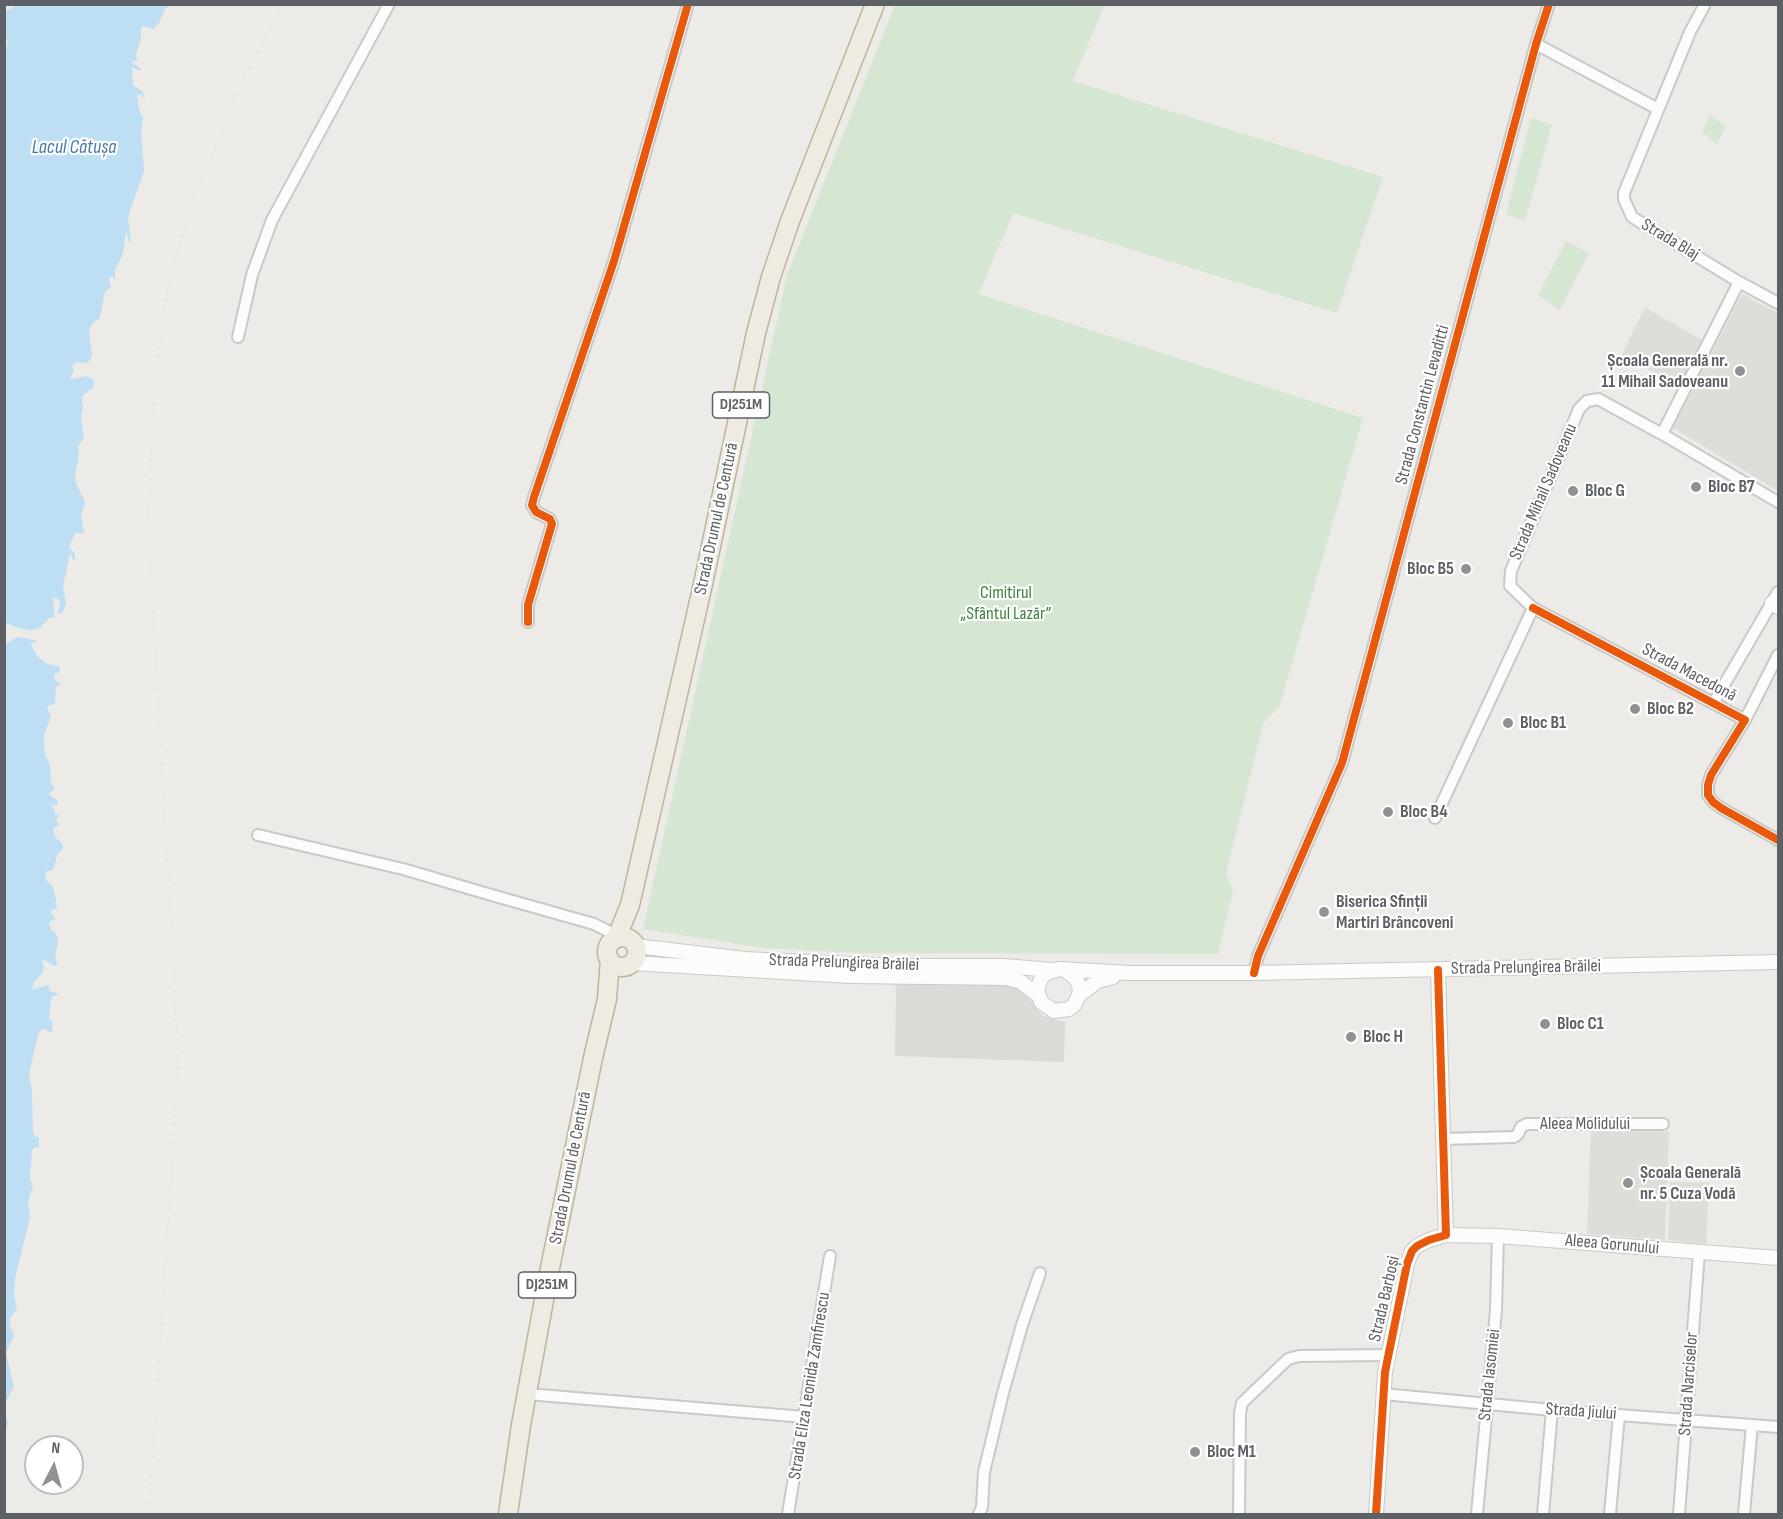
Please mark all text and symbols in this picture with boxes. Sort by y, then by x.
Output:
water label: Lacul Cătușa [32,136,116,160]
street label: Strada Blaj [1637,214,1703,266]
street label: Strada Constantin Levaditti [1391,323,1455,487]
place label: Școala Generală nr. 11 Mihail Sadoveanu [1601,350,1728,392]
marker: Școala Generală nr. 11 Mihail Sadoveanu [1733,364,1747,378]
road number: DJ251M [712,392,770,418]
street label: Strada Mihail Sadoveanu [1505,420,1583,564]
street label: Strada Drumul de Centură [690,441,744,597]
place label: Bloc B7 [1708,476,1755,498]
place label: Bloc G [1585,480,1625,502]
marker: Bloc B7 [1689,480,1703,494]
marker: Bloc G [1566,484,1580,498]
place label: Bloc B5 [1407,558,1454,580]
marker: Bloc B5 [1459,562,1473,576]
park label: Cimitirul „Sfântul Lazăr” [960,582,1052,624]
street label: Strada Macedonă [1638,639,1740,707]
place label: Bloc B2 [1647,698,1694,720]
marker: Bloc B2 [1628,702,1642,716]
place label: Bloc B1 [1520,712,1566,734]
marker: Bloc B1 [1501,716,1515,730]
place label: Bloc B4 [1400,801,1448,823]
marker: Bloc B4 [1381,805,1395,819]
place label: Biserica Sfinții Martiri Brâncoveni [1336,891,1453,934]
marker: Biserica Sfinții Martiri Brâncoveni [1317,905,1331,919]
street label: Strada Prelungirea Brăilei [769,950,919,976]
street label: Strada Prelungirea Brăilei [1451,956,1601,980]
place label: Bloc C1 [1557,1013,1604,1035]
marker: Bloc C1 [1538,1017,1552,1031]
place label: Bloc H [1363,1026,1403,1048]
marker: Bloc H [1344,1030,1358,1044]
street label: Strada Drumul de Centură [546,1090,596,1246]
street label: Aleea Molidului [1540,1113,1630,1135]
place label: Școala Generală nr. 5 Cuza Vodă [1640,1162,1741,1204]
marker: Școala Generală nr. 5 Cuza Vodă [1621,1176,1635,1190]
street label: Aleea Gorunului [1564,1230,1660,1260]
street label: Strada Barboși [1365,1254,1405,1344]
road number: DJ251M [518,1272,576,1298]
street label: Strada Eliza Leonida Zamfirescu [785,1291,835,1481]
street label: Strada Iasomiei [1474,1328,1506,1422]
street label: Strada Narciselor [1675,1332,1703,1436]
street label: Strada Jiului [1545,1399,1617,1425]
north arrow [24,1435,84,1495]
text: N [50,1439,61,1458]
place label: Bloc M1 [1207,1441,1256,1463]
marker: Bloc M1 [1188,1445,1202,1459]

